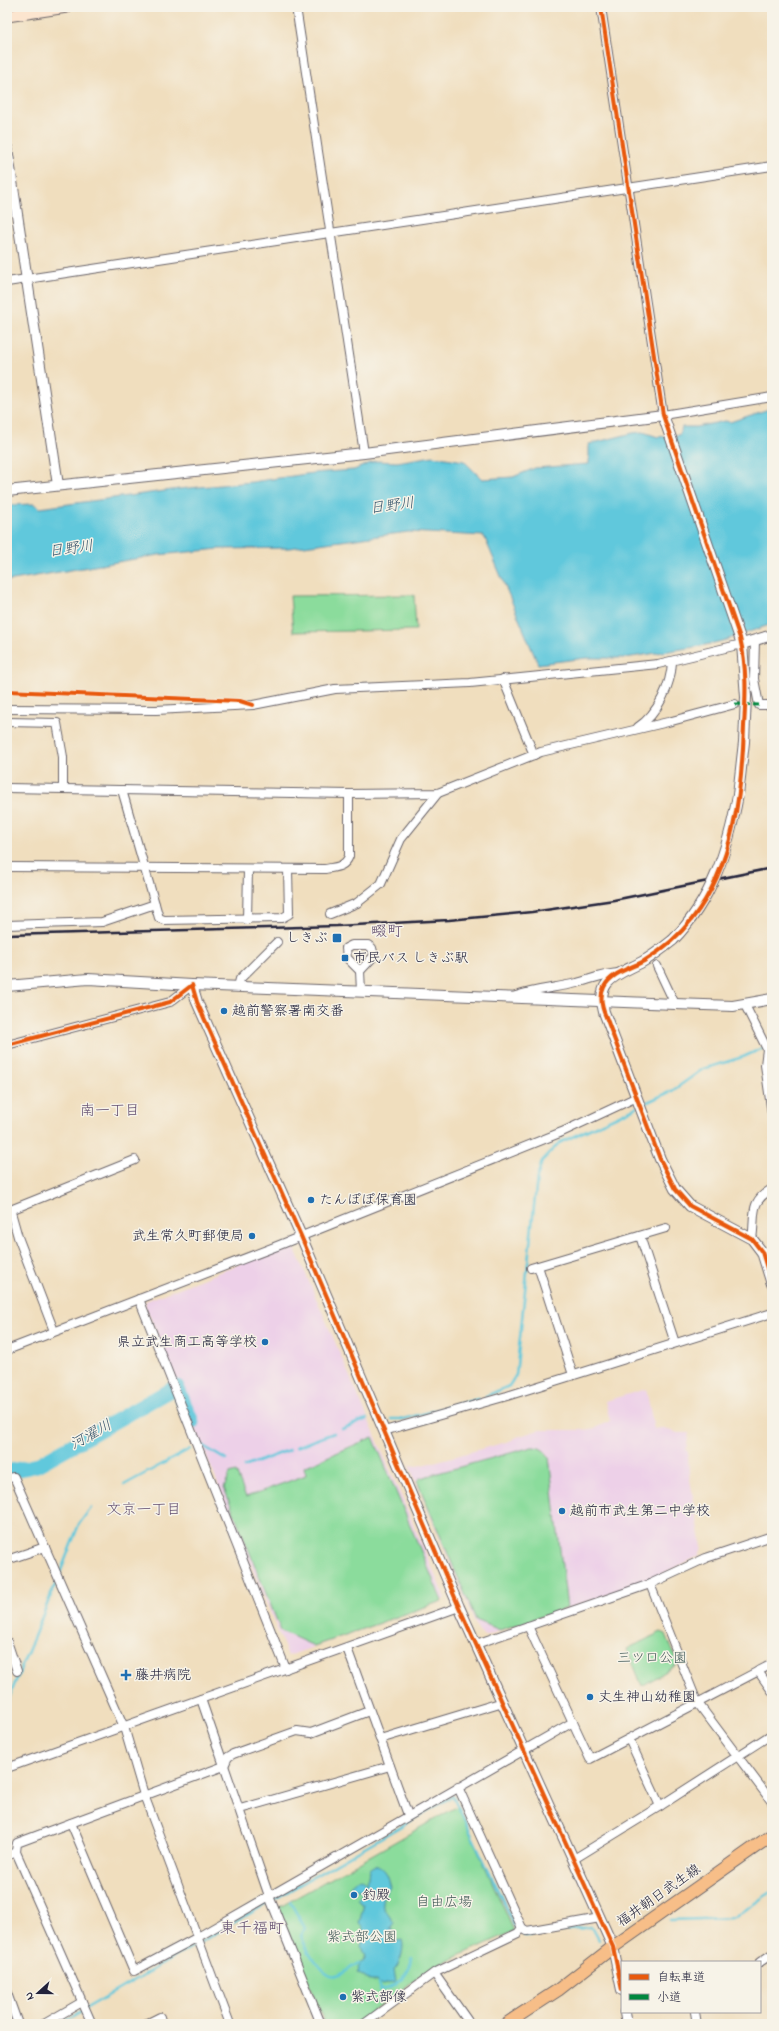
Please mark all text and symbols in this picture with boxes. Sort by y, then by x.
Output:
water label: 日野川 [368,492,416,520]
water label: 日野川 [47,535,95,563]
district label: 畷町 [371,920,403,944]
place label: しきぶ [286,928,328,949]
marker: しきぶ [331,932,343,944]
place label: 市民バス しきぶ駅 [353,948,469,969]
marker: 市民バス しきぶ駅 [340,953,350,963]
place label: 越前警察署南交番 [232,1001,344,1022]
marker: 越前警察署南交番 [219,1006,229,1016]
district label: 南一丁目 [80,1100,140,1122]
place label: たんぽぽ保育園 [319,1190,417,1211]
marker: たんぽぽ保育園 [306,1195,316,1205]
place label: 武生常久町郵便局 [132,1226,244,1247]
marker: 武生常久町郵便局 [247,1231,257,1241]
place label: 県立武生商工高等学校 [117,1332,257,1353]
marker: 県立武生商工高等学校 [260,1337,270,1347]
water label: 河濯川 [66,1414,116,1456]
district label: 文京一丁目 [106,1499,182,1521]
place label: 越前市武生第二中学校 [570,1501,710,1522]
marker: 越前市武生第二中学校 [557,1506,567,1516]
park label: 三ツ口公園 [617,1648,687,1669]
place label: 藤井病院 [135,1665,191,1686]
marker: 藤井病院 [120,1669,132,1681]
place label: 丈生神山幼稚園 [598,1687,696,1708]
marker: 丈生神山幼稚園 [585,1692,595,1702]
street label: 福井朝日武生線 [613,1859,705,1933]
place label: 釣殿 [362,1885,390,1906]
marker: 釣殿 [349,1890,359,1900]
park label: 自由広場 [416,1892,472,1913]
district label: 東千福町 [220,1917,284,1941]
park label: 紫式部公園 [327,1927,397,1948]
legend [621,1961,761,2013]
text: 自転車道 [657,1969,705,1987]
north arrow [18,1973,58,2013]
place label: 紫式部像 [351,1987,407,2008]
text: 小道 [657,1989,681,2007]
text: N [21,1990,38,2003]
marker: 紫式部像 [338,1992,348,2002]

